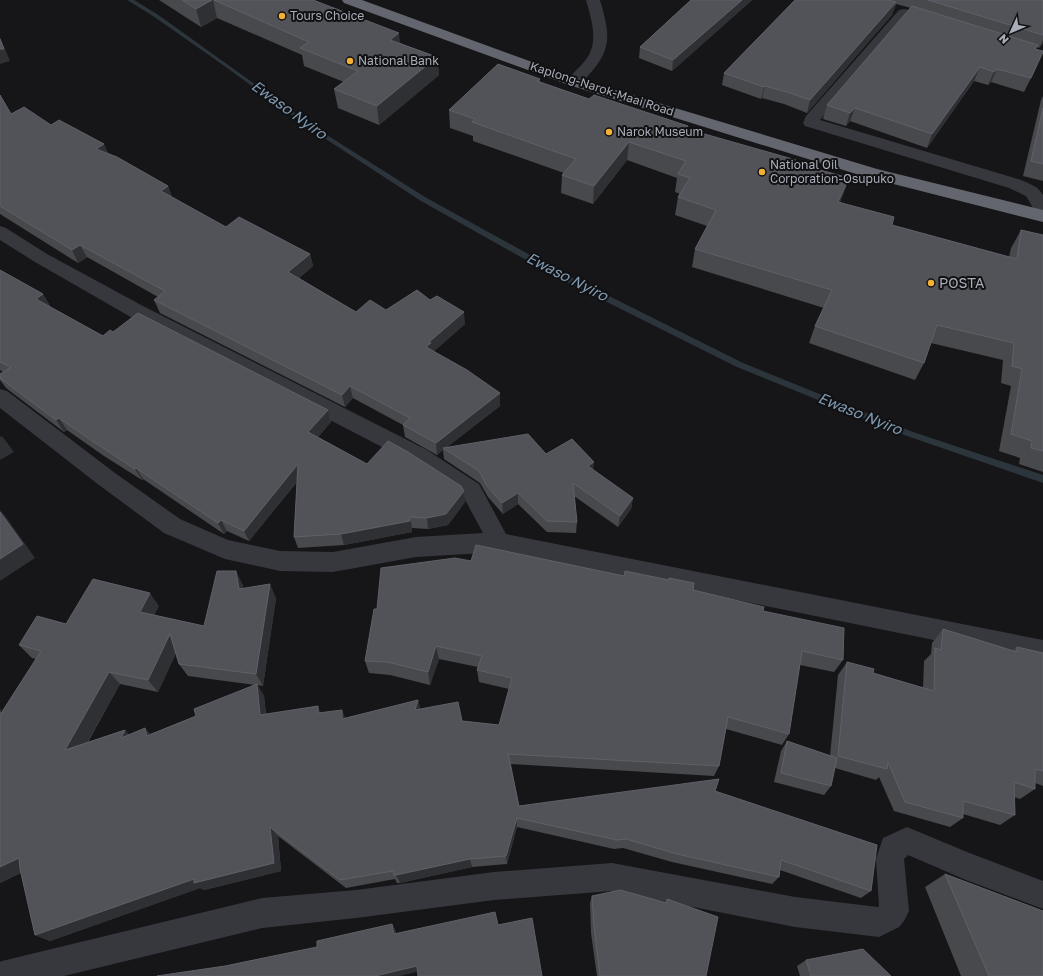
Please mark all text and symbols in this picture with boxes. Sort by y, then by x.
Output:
place label: Tours Choice [290,8,364,23]
marker: Tours Choice [277,11,287,21]
north arrow [991,12,1031,52]
text: N [996,32,1011,47]
place label: National Bank [358,53,439,68]
marker: National Bank [345,56,355,66]
street label: Kaplong-Narok-Maai Road [528,58,676,119]
water label: Ewaso Nyiro [248,76,332,144]
place label: Narok Museum [617,124,703,139]
marker: Narok Museum [604,127,614,137]
place label: National Oil Corporation-Osupuko [770,157,894,186]
marker: National Oil Corporation-Osupuko [757,167,767,177]
water label: Ewaso Nyiro [523,248,612,306]
place label: POSTA [939,274,985,291]
marker: POSTA [926,278,936,288]
water label: Ewaso Nyiro [816,388,906,439]

